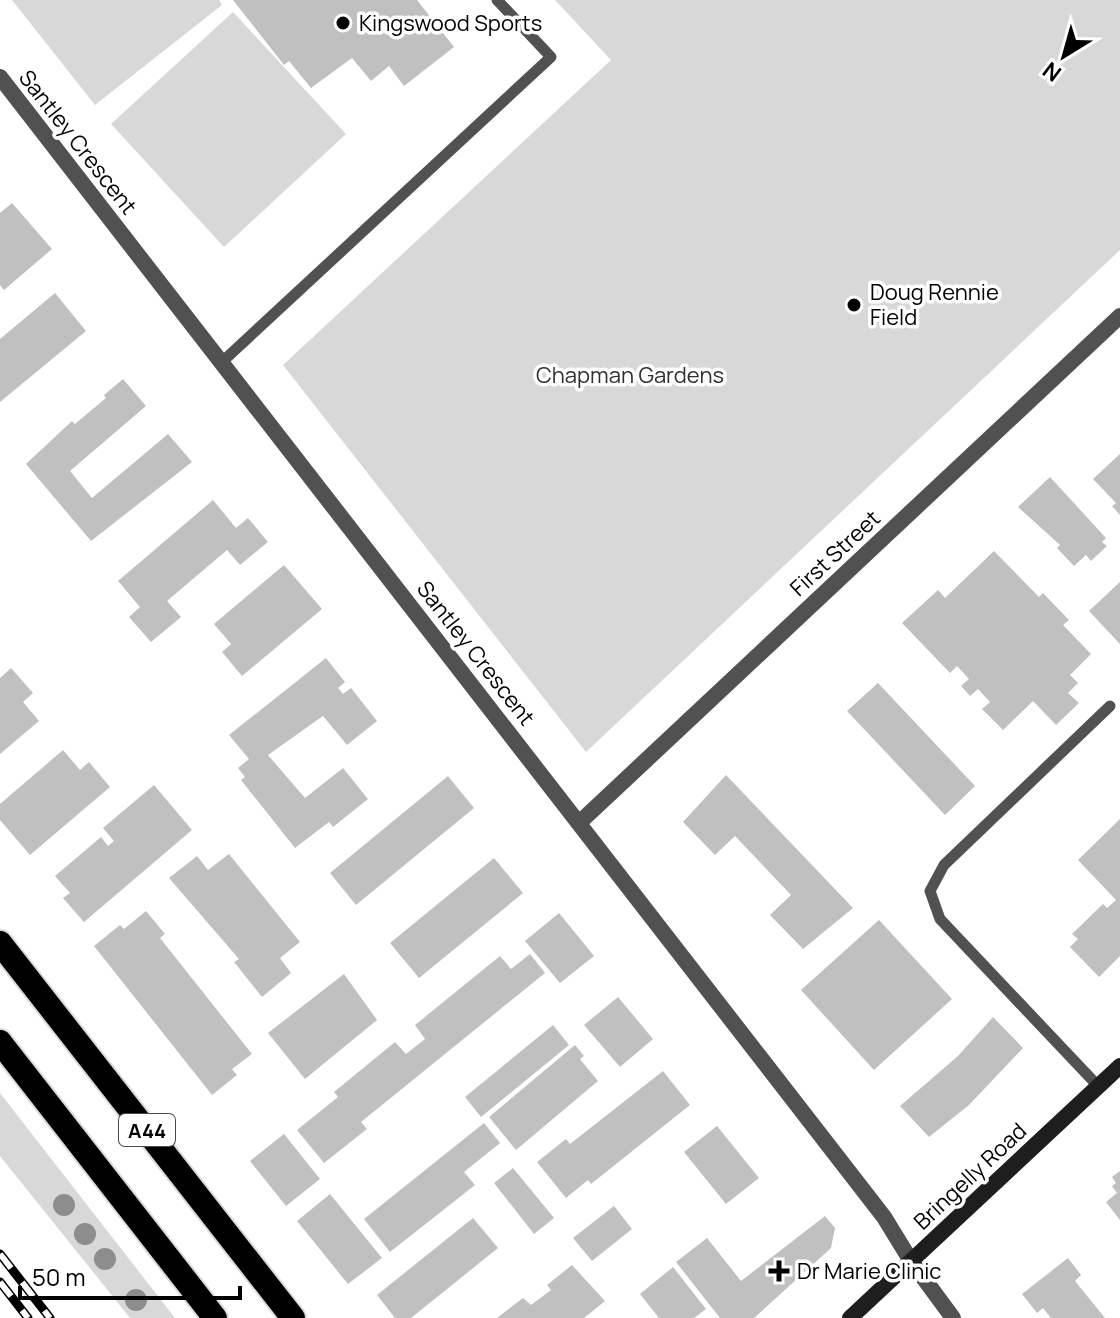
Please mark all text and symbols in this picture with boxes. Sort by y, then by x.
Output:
place label: Kingswood Sports [359,8,542,38]
marker: Kingswood Sports [334,14,352,32]
north arrow [1024,16,1104,96]
text: N [1037,55,1067,89]
street label: Santley Crescent [12,64,144,221]
place label: Doug Rennie Field [870,277,999,332]
marker: Doug Rennie Field [845,296,863,314]
park label: Chapman Gardens [536,360,724,390]
street label: First Street [783,503,887,603]
street label: Santley Crescent [410,575,542,732]
road number: A44 [119,1114,175,1146]
street label: Bringelly Road [907,1116,1033,1236]
scale bar [20,1250,240,1300]
place label: Dr Marie Clinic [797,1256,942,1286]
text: 50 m [32,1260,86,1293]
marker: Dr Marie Clinic [768,1260,790,1282]

